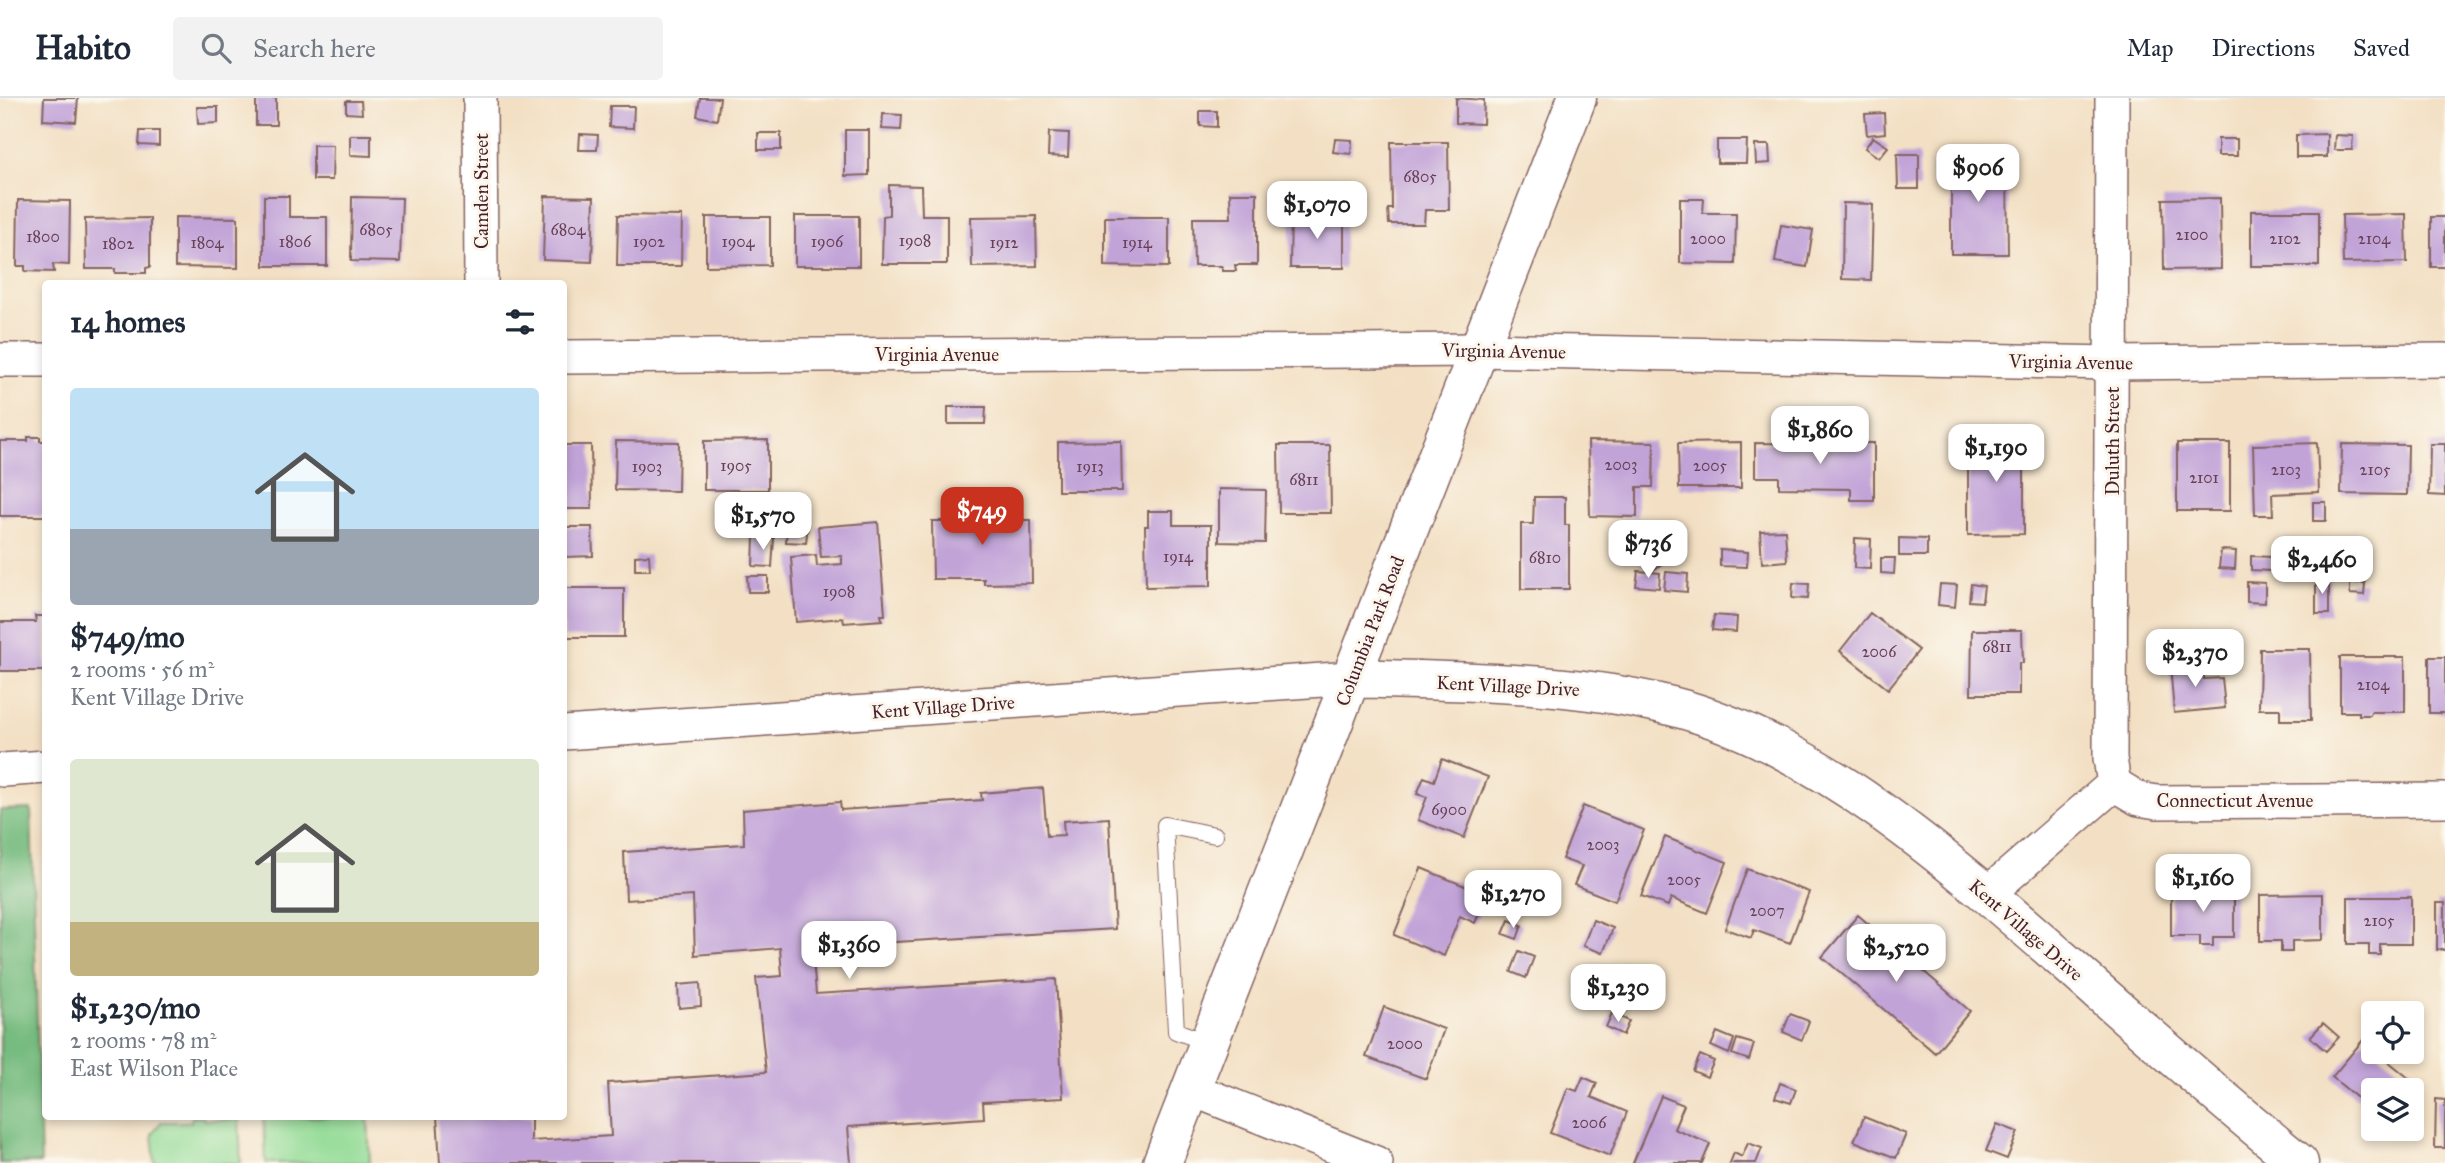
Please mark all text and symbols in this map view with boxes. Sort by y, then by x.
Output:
search box [173,17,663,80]
text: Habito [35,28,131,68]
icon: search [197,29,235,67]
text: Search here [253,32,376,64]
text: Map [2127,33,2174,63]
text: Directions [2212,33,2315,63]
text: Saved [2353,33,2410,63]
street label: Camden Street [470,133,493,249]
pin: $906 [1937,144,2019,204]
text: $906 [1952,153,2004,181]
house number: 6805 [1403,167,1437,186]
pin: $1,070 [1260,181,1374,241]
text: $1,070 [1283,190,1351,218]
house number: 6805 [359,220,393,239]
house number: 6804 [551,220,587,239]
house number: 2100 [2176,225,2208,244]
house number: 1800 [26,227,60,246]
house number: 2000 [1690,229,1726,248]
house number: 2102 [2269,229,2301,248]
house number: 2104 [2358,229,2391,248]
house number: 1908 [899,231,931,250]
house number: 1806 [279,232,312,251]
house number: 1902 [633,232,665,251]
house number: 1904 [721,232,756,251]
house number: 1906 [811,232,844,251]
house number: 1804 [190,233,225,252]
house number: 1912 [990,233,1019,252]
house number: 1914 [1122,233,1153,252]
house number: 1802 [102,234,134,253]
icon: filters [501,303,539,341]
text: 14 homes [70,304,185,340]
street label: Virginia Avenue [1441,338,1566,365]
street label: Virginia Avenue [874,343,999,367]
street label: Virginia Avenue [2008,349,2133,376]
street label: Duluth Street [2101,386,2124,495]
pin: $1,860 [1763,406,1877,466]
text: $1,860 [1787,415,1853,443]
pin: $1,190 [1939,424,2053,484]
text: $1,190 [1964,433,2028,461]
icon: home [242,434,368,560]
house number: 2003 [1605,455,1637,474]
house number: 1905 [720,456,752,475]
house number: 2005 [1693,456,1728,475]
house number: 1903 [632,457,662,476]
house number: 1913 [1076,457,1104,476]
house number: 2103 [2271,460,2301,479]
house number: 2105 [2360,460,2391,479]
house number: 2101 [2189,468,2219,487]
house number: 6811 [1289,470,1319,489]
pin: $749 [941,488,1023,547]
pin: $1,570 [706,492,820,552]
text: $749 [957,496,1007,524]
text: $1,570 [731,501,795,529]
pin: $736 [1607,520,1689,580]
text: $736 [1624,529,1672,557]
pin: $2,460 [2265,536,2379,596]
text: $2,460 [2287,545,2357,573]
house number: 1914 [1163,547,1194,566]
house number: 6810 [1529,548,1561,567]
street label: Columbia Park Road [1331,552,1409,709]
house number: 1908 [823,582,855,601]
text: $749/mo [70,619,185,655]
pin: $2,370 [2138,630,2252,689]
house number: 6811 [1982,637,2012,656]
text: $2,370 [2162,638,2228,666]
house number: 2006 [1862,642,1897,661]
text: 2 rooms · 56 m² [70,655,214,683]
street label: Kent Village Drive [1436,671,1580,702]
house number: 2104 [2357,675,2390,694]
text: Kent Village Drive [70,683,244,711]
street label: Kent Village Drive [871,691,1016,724]
street label: Connecticut Avenue [2156,789,2314,812]
house number: 6900 [1431,800,1467,819]
icon: home [242,805,368,931]
house number: 2003 [1587,835,1619,854]
pin: $1,160 [2146,854,2260,914]
text: $1,160 [2171,863,2235,891]
pin: $1,270 [1456,870,1570,930]
house number: 2005 [1667,870,1702,889]
street label: Kent Village Drive [1964,874,2088,987]
text: $1,270 [1480,879,1546,907]
house number: 2007 [1749,901,1785,920]
house number: 2105 [2364,911,2395,930]
pin: $1,360 [792,922,906,981]
pin: $2,520 [1839,924,1953,984]
text: $1,360 [817,930,881,958]
text: $2,520 [1863,933,1929,961]
pin: $1,230 [1561,964,1675,1024]
text: $1,230 [1587,973,1649,1001]
text: $1,230/mo [70,990,200,1026]
map controls [2361,1001,2424,1141]
button: locate [2361,1001,2424,1064]
text: 2 rooms · 78 m² [70,1026,216,1054]
house number: 2000 [1387,1034,1423,1053]
text: East Wilson Place [70,1054,238,1082]
button: layers [2361,1078,2424,1141]
house number: 2006 [1572,1113,1607,1132]

